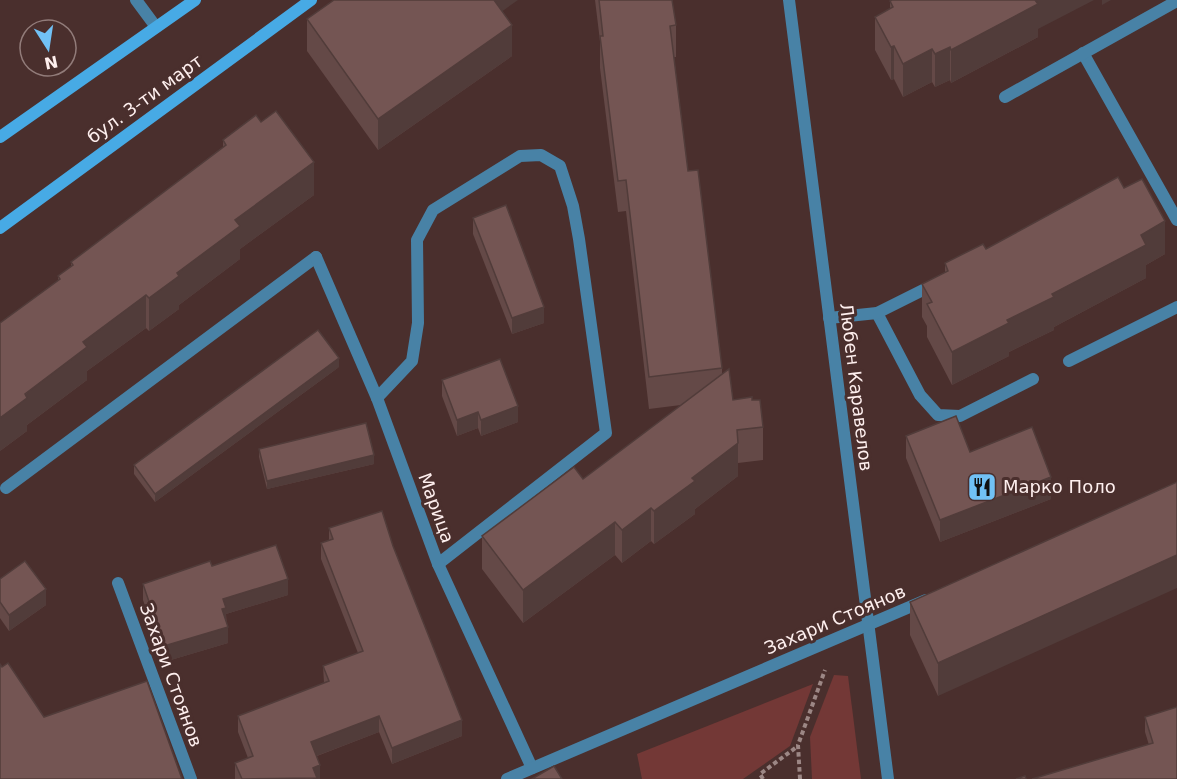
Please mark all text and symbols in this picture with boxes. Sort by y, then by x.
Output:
north arrow [18,18,78,78]
street label: бул. 3-ти март [83,50,206,147]
text: N [42,51,60,73]
street label: Любен Каравелов [836,302,877,472]
street label: Марица [414,470,459,546]
restaurant icon: Марко Поло [966,471,998,503]
place label: Марко Поло [1003,476,1116,497]
street label: Захари Стоянов [761,580,909,659]
street label: Захари Стоянов [136,600,207,750]

